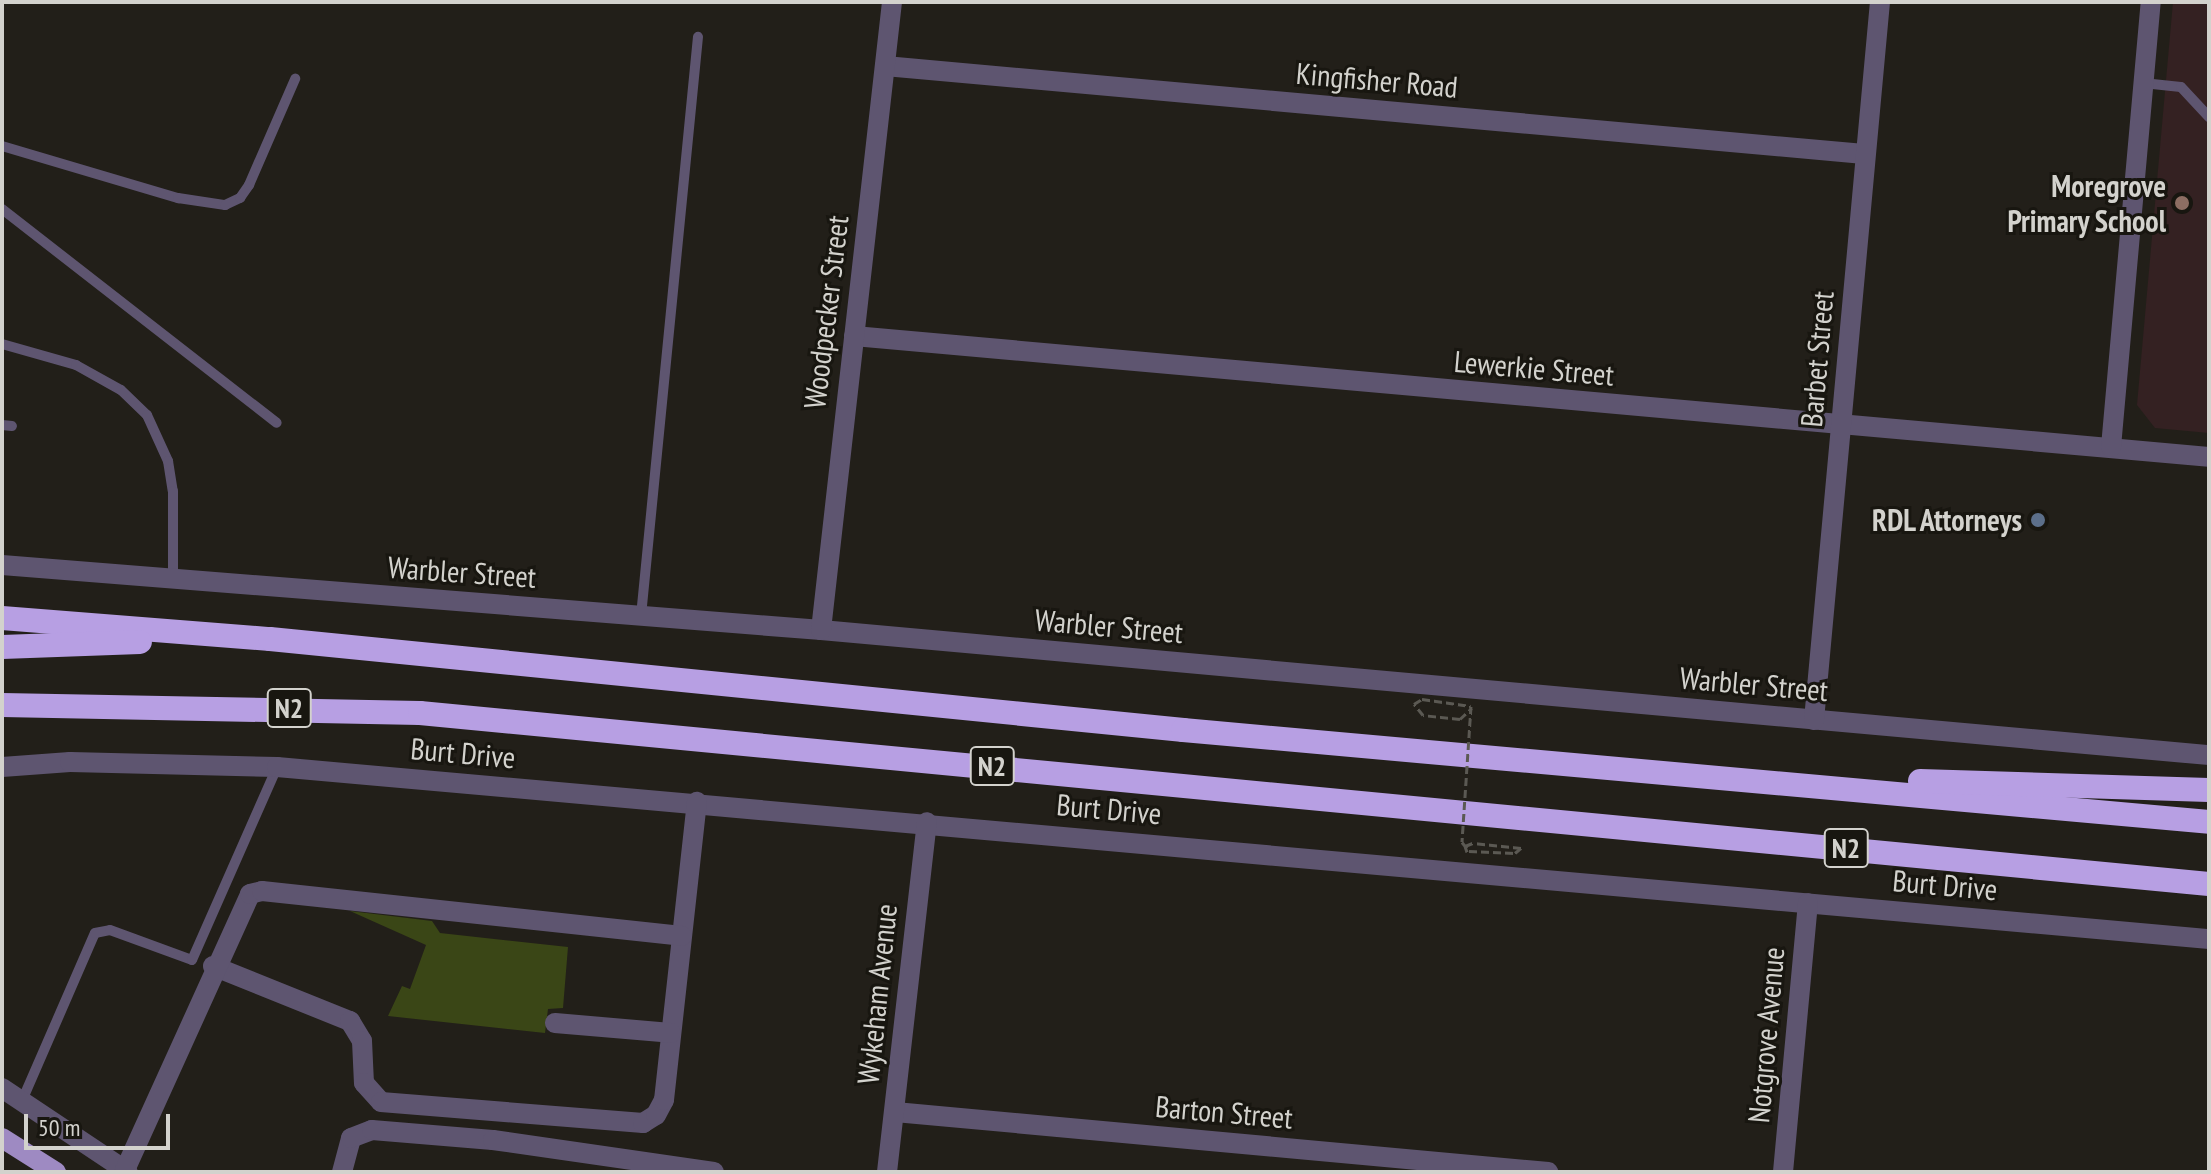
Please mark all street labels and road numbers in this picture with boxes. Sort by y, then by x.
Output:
street label: Kingfisher Road [1295,55,1459,105]
street label: Woodpecker Street [796,213,856,411]
street label: Barbet Street [1793,289,1841,429]
street label: Lewerkie Street [1453,343,1615,393]
street label: Warbler Street [387,549,537,595]
street label: Warbler Street [1033,602,1185,650]
street label: Warbler Street [1678,660,1830,708]
road number: N2 [265,684,313,732]
street label: Burt Drive [409,730,517,776]
road number: N2 [968,742,1016,790]
street label: Burt Drive [1055,786,1163,832]
road number: N2 [1822,824,1870,872]
street label: Burt Drive [1891,862,1999,908]
street label: Wykeham Avenue [850,902,904,1086]
street label: Notgrove Avenue [1740,945,1792,1125]
street label: Barton Street [1154,1088,1294,1136]

